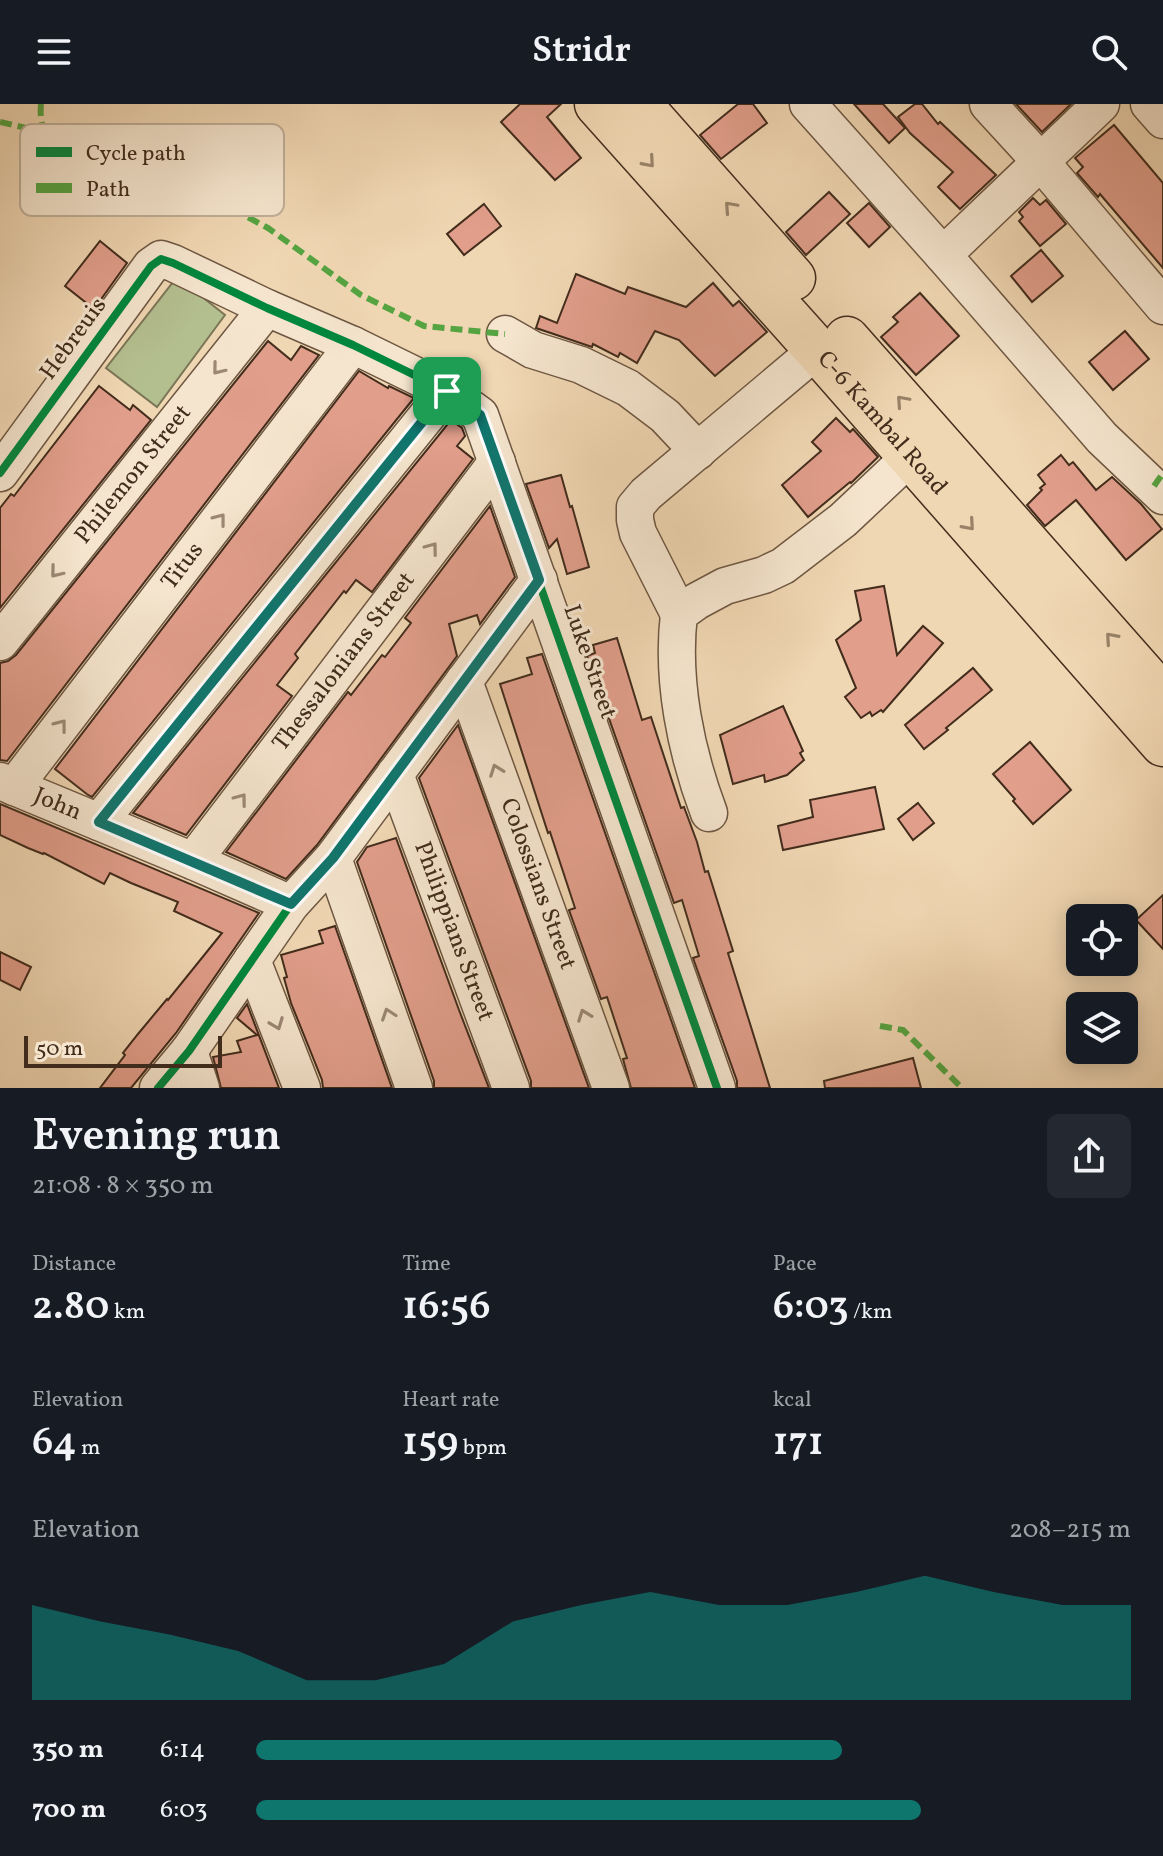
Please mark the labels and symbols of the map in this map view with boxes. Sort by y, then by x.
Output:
legend [20,124,284,216]
text: Cycle path [86,139,186,170]
one-way arrow [639,153,653,168]
text: Path [86,175,130,206]
one-way arrow [725,201,740,216]
street label: Hebreuis [32,291,116,387]
street label: C-6 Kambal Road [809,344,955,504]
pin [413,357,481,425]
one-way arrow [214,360,228,375]
one-way arrow [897,396,912,411]
street label: Philemon Street [67,398,200,552]
one-way arrow [210,513,224,527]
one-way arrow [959,516,974,531]
street label: Titus [154,535,213,598]
one-way arrow [422,542,436,556]
one-way arrow [51,563,66,577]
street label: Thessalonians Street [265,565,424,759]
street label: Luke Street [554,600,624,724]
one-way arrow [1107,633,1121,648]
one-way arrow [52,719,66,734]
one-way arrow [490,764,506,778]
street label: John [28,780,86,830]
one-way arrow [231,793,245,808]
street label: Colossians Street [491,794,584,975]
street label: Philippians Street [405,837,502,1026]
one-way arrow [382,1008,398,1022]
one-way arrow [577,1008,594,1022]
one-way arrow [267,1016,284,1030]
scale bar [24,1032,222,1068]

